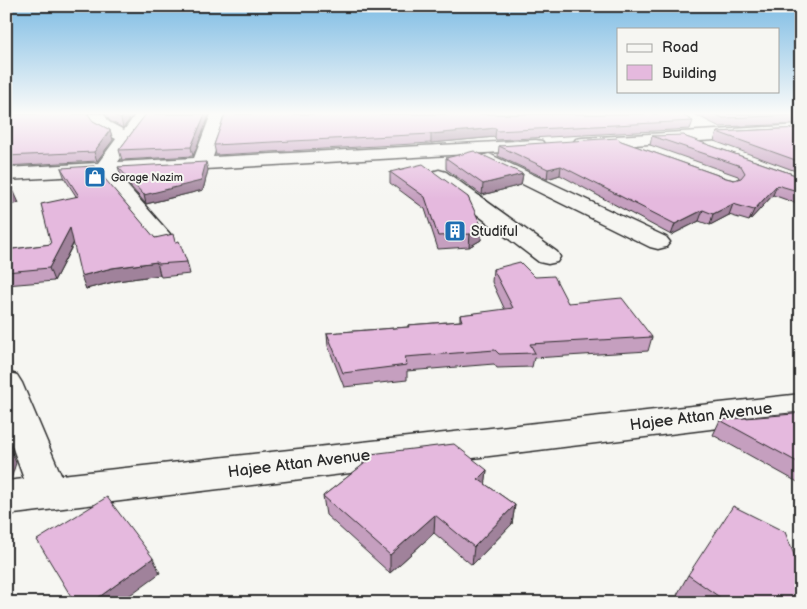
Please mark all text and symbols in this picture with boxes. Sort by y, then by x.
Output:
legend [617,28,780,92]
text: Road [662,38,698,57]
text: Building [662,64,717,83]
shop icon: Garage Nazim [83,165,107,189]
place label: Garage Nazim [111,171,183,184]
building icon: Studiful [443,219,467,243]
place label: Studiful [471,223,518,240]
street label: Hajee Attan Avenue [629,399,774,435]
street label: Hajee Attan Avenue [227,446,372,482]

